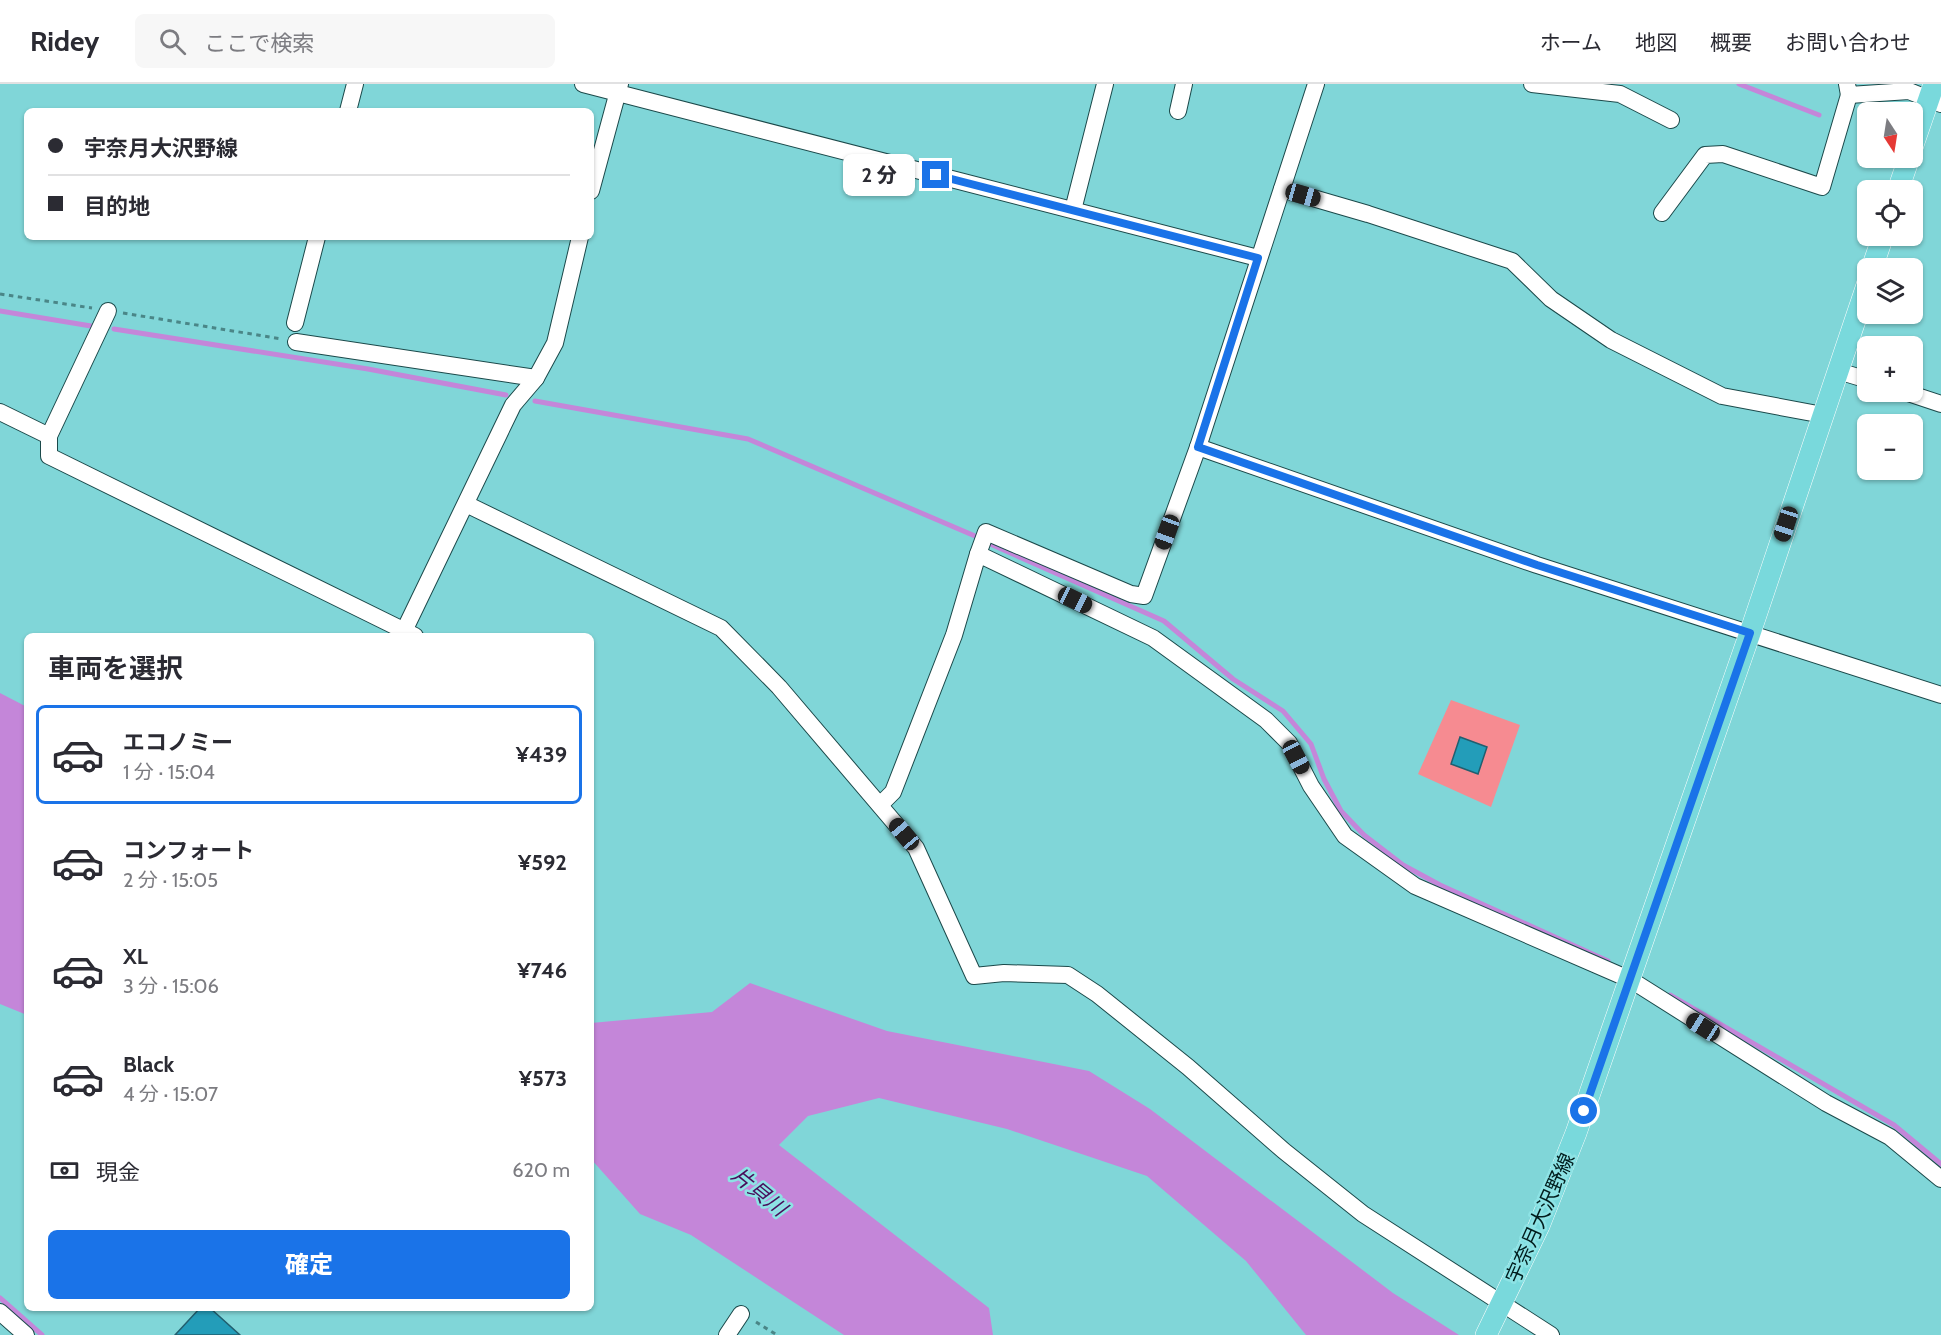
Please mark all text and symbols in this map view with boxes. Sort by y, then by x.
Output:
search box [135,14,555,68]
text: Ridey [30,24,99,58]
icon: search [156,25,189,58]
text: ここで検索 [204,30,314,57]
text: ホーム [1540,30,1602,55]
text: 地図 [1635,30,1677,55]
text: 概要 [1710,30,1752,55]
text: お問い合わせ [1785,30,1911,55]
north arrow [1857,102,1923,168]
map controls [1857,102,1923,480]
text: 宇奈月大沢野線 [84,135,238,162]
callout: 2 分 [843,154,915,196]
route end [922,161,949,188]
text: 2 分 [861,163,897,187]
button: locate [1857,180,1923,246]
car [1283,181,1323,209]
text: 目的地 [84,193,150,220]
button: layers [1857,258,1923,324]
button: + [1857,336,1923,402]
button: − [1857,414,1923,480]
car [1772,504,1800,544]
car [1152,512,1182,552]
car [1055,584,1095,616]
text: 車両を選択 [48,652,183,685]
icon: car [51,728,105,782]
text: エコノミー [123,729,233,756]
car [1280,737,1312,777]
text: ¥439 [516,741,567,768]
text: 1 分 · 15:04 [123,760,215,784]
car [886,814,922,854]
icon: car [51,836,105,890]
text: コンフォート [123,837,254,864]
text: ¥592 [518,849,567,876]
text: 2 分 · 15:05 [123,868,218,892]
text: XL [123,943,148,970]
icon: car [51,944,105,998]
text: ¥746 [517,957,567,984]
text: 3 分 · 15:06 [123,974,219,998]
car [1683,1010,1723,1044]
text: Black [123,1051,174,1078]
icon: car [51,1052,105,1106]
text: ¥573 [519,1065,567,1092]
text: 4 分 · 15:07 [123,1082,218,1106]
route start [1570,1097,1597,1124]
street label: 宇奈月大沢野線 [1501,1149,1579,1287]
icon: cash [48,1154,81,1187]
text: 620 m [512,1158,570,1182]
text: 現金 [96,1159,140,1186]
water label: 片貝川 [727,1162,793,1222]
button: 確定 [48,1230,570,1299]

